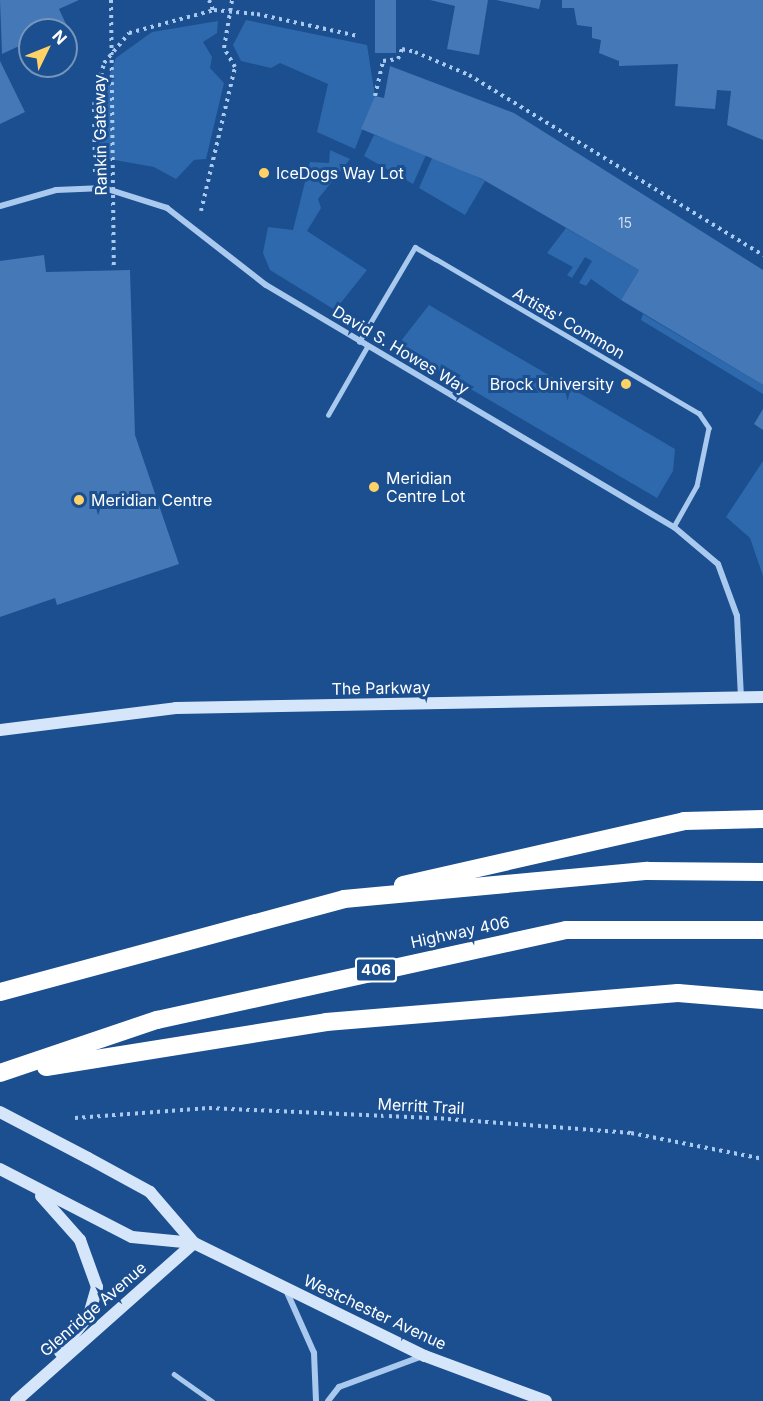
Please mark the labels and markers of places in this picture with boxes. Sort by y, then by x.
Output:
place label: IceDogs Way Lot [276,163,404,183]
marker: IceDogs Way Lot [257,166,271,180]
place label: Brock University [490,374,614,394]
marker: Brock University [619,377,633,391]
place label: Meridian Centre Lot [386,468,465,506]
marker: Meridian Centre Lot [367,480,381,494]
place label: Meridian Centre [91,490,212,510]
marker: Meridian Centre [72,493,86,507]

